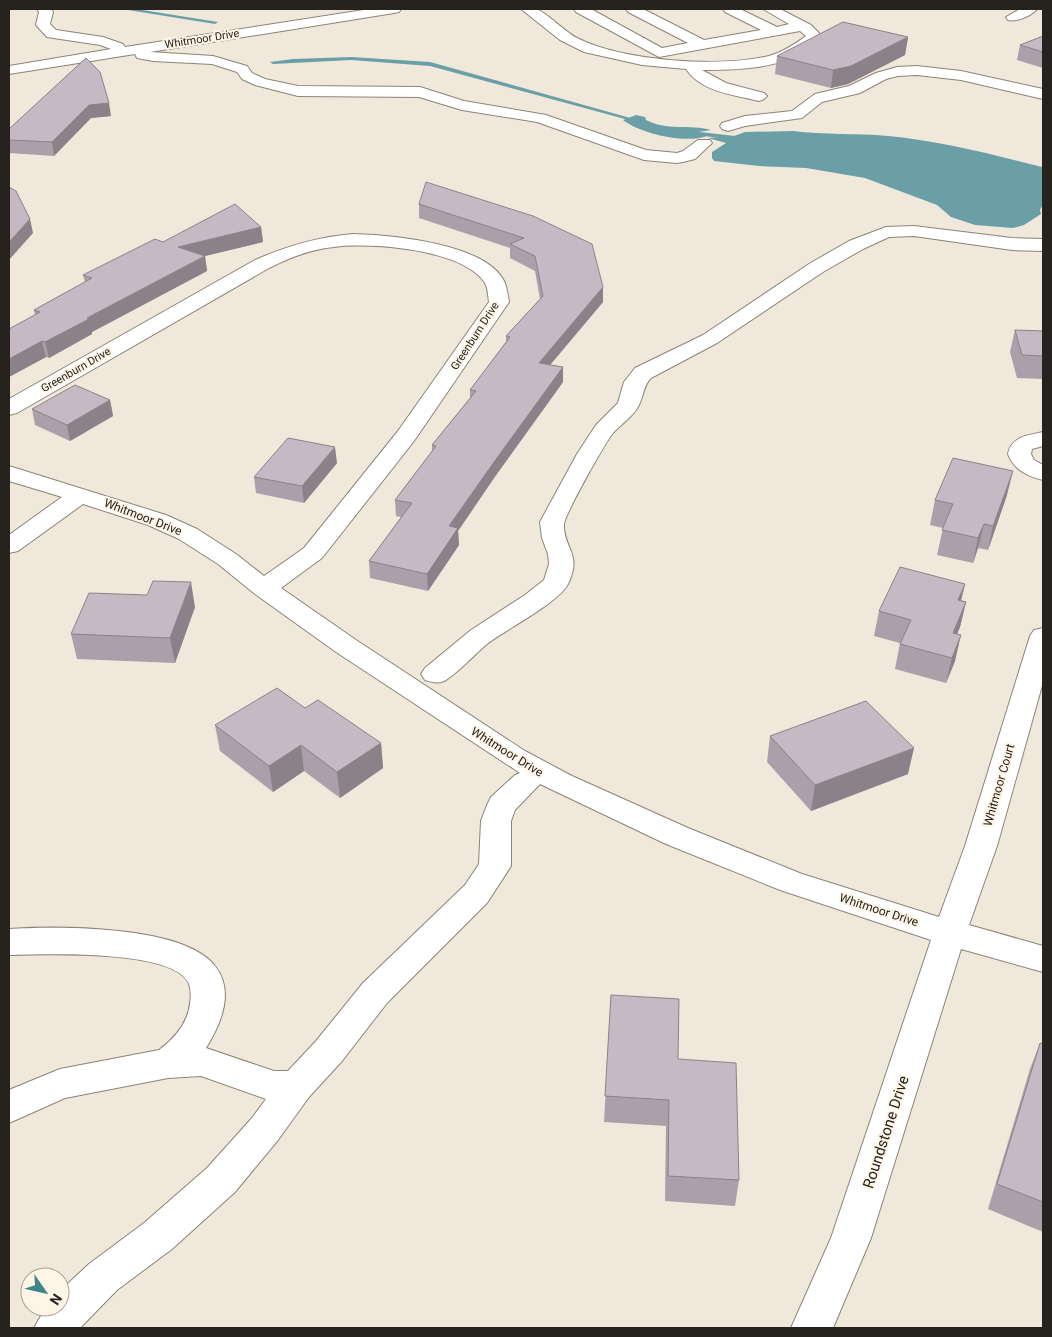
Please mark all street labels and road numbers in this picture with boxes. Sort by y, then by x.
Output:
street label: Whitmoor Drive [164,27,240,51]
street label: Greenburn Drive [448,299,502,372]
street label: Greenburn Drive [39,345,113,395]
street label: Whitmoor Drive [102,496,184,538]
street label: Whitmoor Drive [468,724,546,780]
street label: Whitmoor Court [981,742,1017,828]
street label: Whitmoor Drive [838,891,920,929]
street label: Roundstone Drive [859,1073,913,1191]

